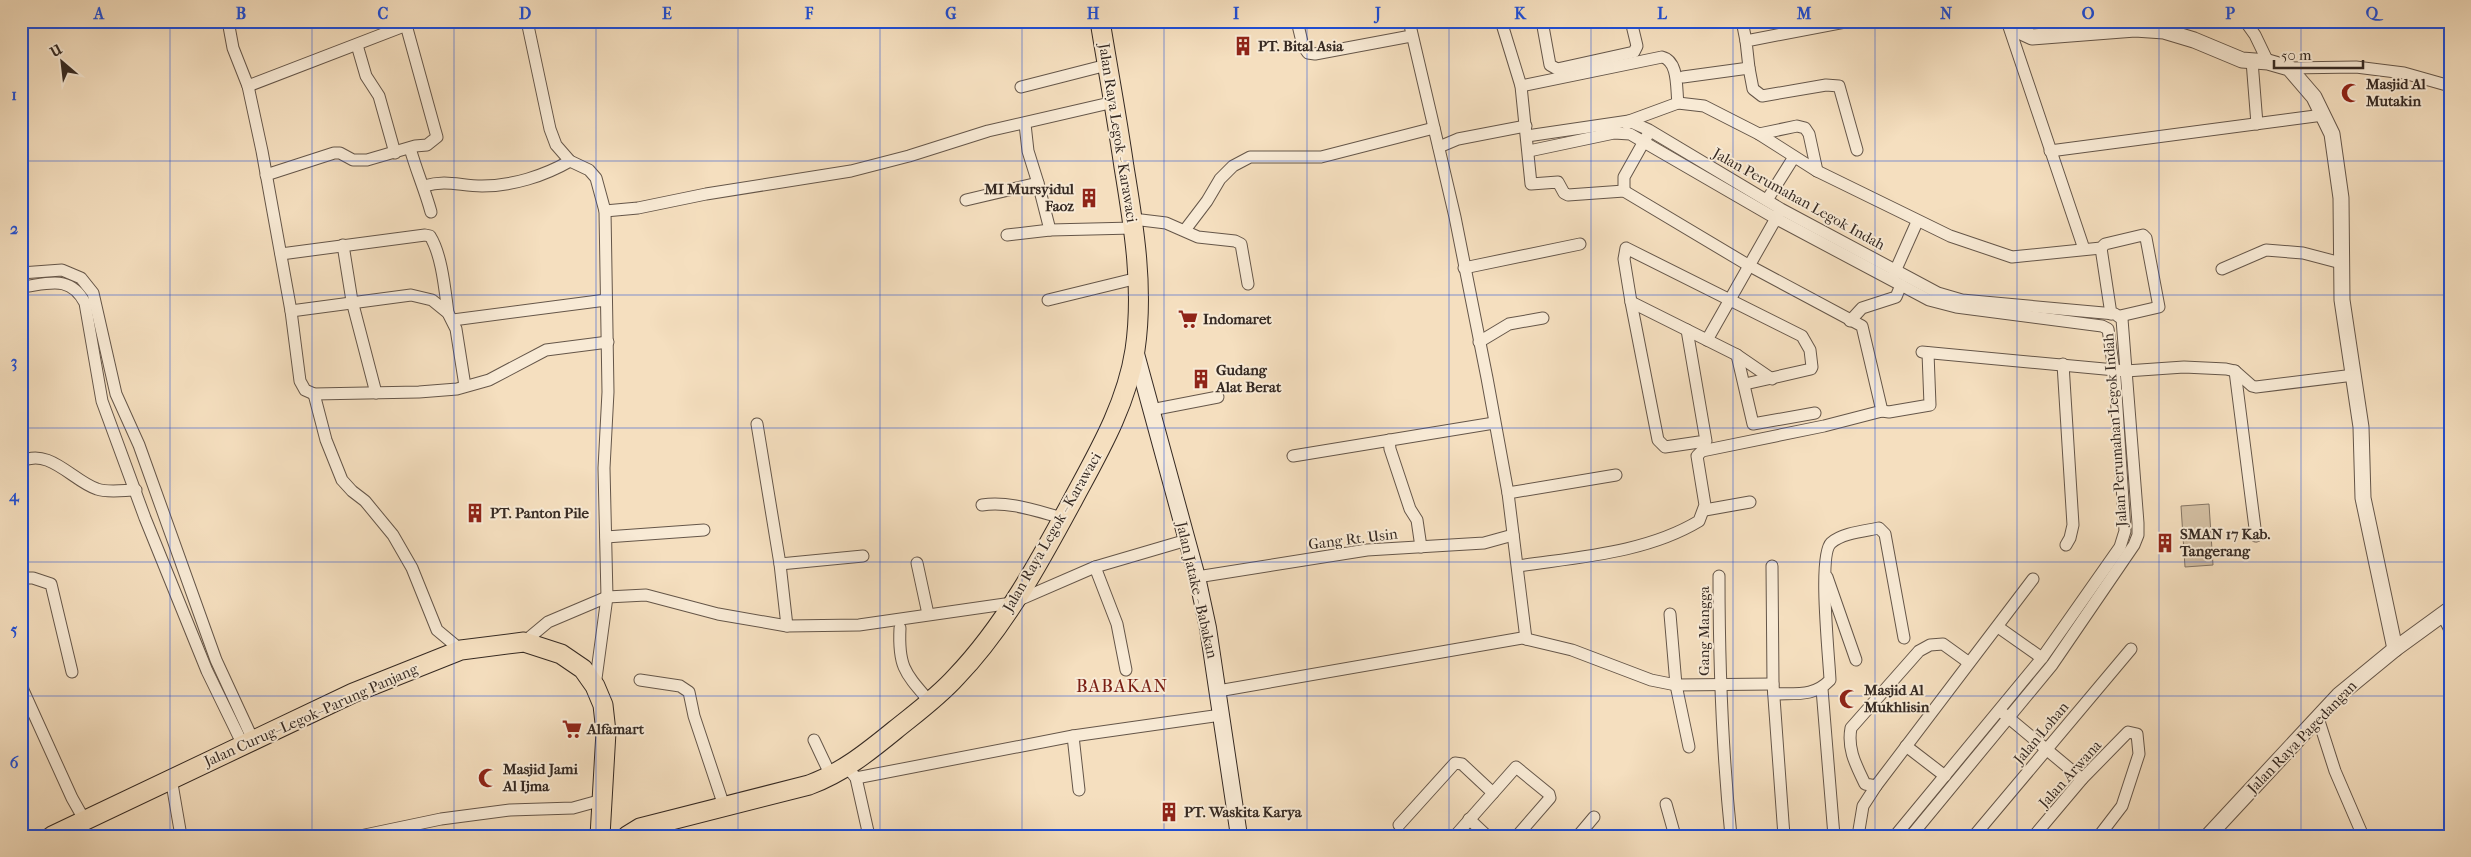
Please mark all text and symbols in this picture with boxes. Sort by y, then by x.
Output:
text: A [93,4,105,23]
text: B [236,4,246,23]
text: C [378,4,389,23]
text: D [519,4,531,23]
text: E [662,4,672,23]
text: F [804,4,814,23]
text: G [945,4,957,23]
text: H [1087,4,1100,23]
text: I [1233,4,1240,23]
text: J [1373,4,1381,24]
text: K [1514,4,1527,23]
text: L [1657,4,1667,23]
text: M [1796,4,1812,23]
text: N [1940,4,1953,23]
text: O [2082,4,2095,23]
text: P [2225,4,2235,23]
text: Q [2366,4,2384,23]
building icon: PT. Bital Asia [1232,35,1254,57]
place label: PT. Bital Asia [1258,37,1344,55]
north arrow [38,38,88,88]
scale bar [2274,38,2362,70]
text: U [46,41,65,61]
street label: Jalan Raya Legok - Karawaci [1095,41,1141,224]
text: 50 m [2281,46,2312,64]
place label: Masjid Al Mutakin [2365,75,2426,110]
mosque icon: Masjid Al Mutakin [2340,82,2362,104]
text: 1 [11,85,17,104]
street label: Jalan Perumahan Legok Indah [1709,144,1889,254]
place label: MI Mursyidul Faoz [983,180,1075,215]
building icon: MI Mursyidul Faoz [1078,187,1100,209]
text: 2 [10,219,18,238]
supermarket icon: Indomaret [1177,308,1199,330]
place label: Indomaret [1203,310,1272,328]
street label: Jalan Perumahan Legok Indah [2099,332,2131,528]
text: 3 [11,352,17,372]
place label: Gudang Alat Berat [1215,361,1282,396]
building icon: Gudang Alat Berat [1190,368,1212,390]
street label: Jalan Raya Legok - Karawaci [998,449,1105,616]
text: 4 [8,486,20,506]
building icon: PT. Panton Pile [464,502,486,524]
place label: PT. Panton Pile [490,504,590,522]
street label: Jalan Jatake - Babakan [1172,519,1222,660]
street label: Gang Rt. Usin [1307,525,1399,553]
place label: SMAN 17 Kab. Tangerang [2179,525,2270,560]
building icon: SMAN 17 Kab. Tangerang [2154,532,2176,554]
street label: Gang Mangga [1695,585,1713,676]
text: 5 [11,620,18,639]
street label: Jalan Curug–Legok–Parung Panjang [200,659,422,771]
district label: BABAKAN [1076,676,1168,697]
street label: Jalan Raya Pagedangan [2243,677,2361,798]
place label: Masjid Al Mukhlisin [1863,681,1930,716]
mosque icon: Masjid Al Mukhlisin [1838,688,1860,710]
street label: Jalan Lohan [2009,698,2072,769]
supermarket icon: Alfamart [561,718,583,740]
place label: Alfamart [586,720,645,738]
street label: Jalan Arwana [2034,736,2106,812]
text: 6 [10,753,19,772]
place label: Masjid Jami Al Ijma [502,760,578,795]
mosque icon: Masjid Jami Al Ijma [477,767,499,789]
building icon: PT. Waskita Karya [1158,801,1180,823]
place label: PT. Waskita Karya [1184,803,1303,821]

